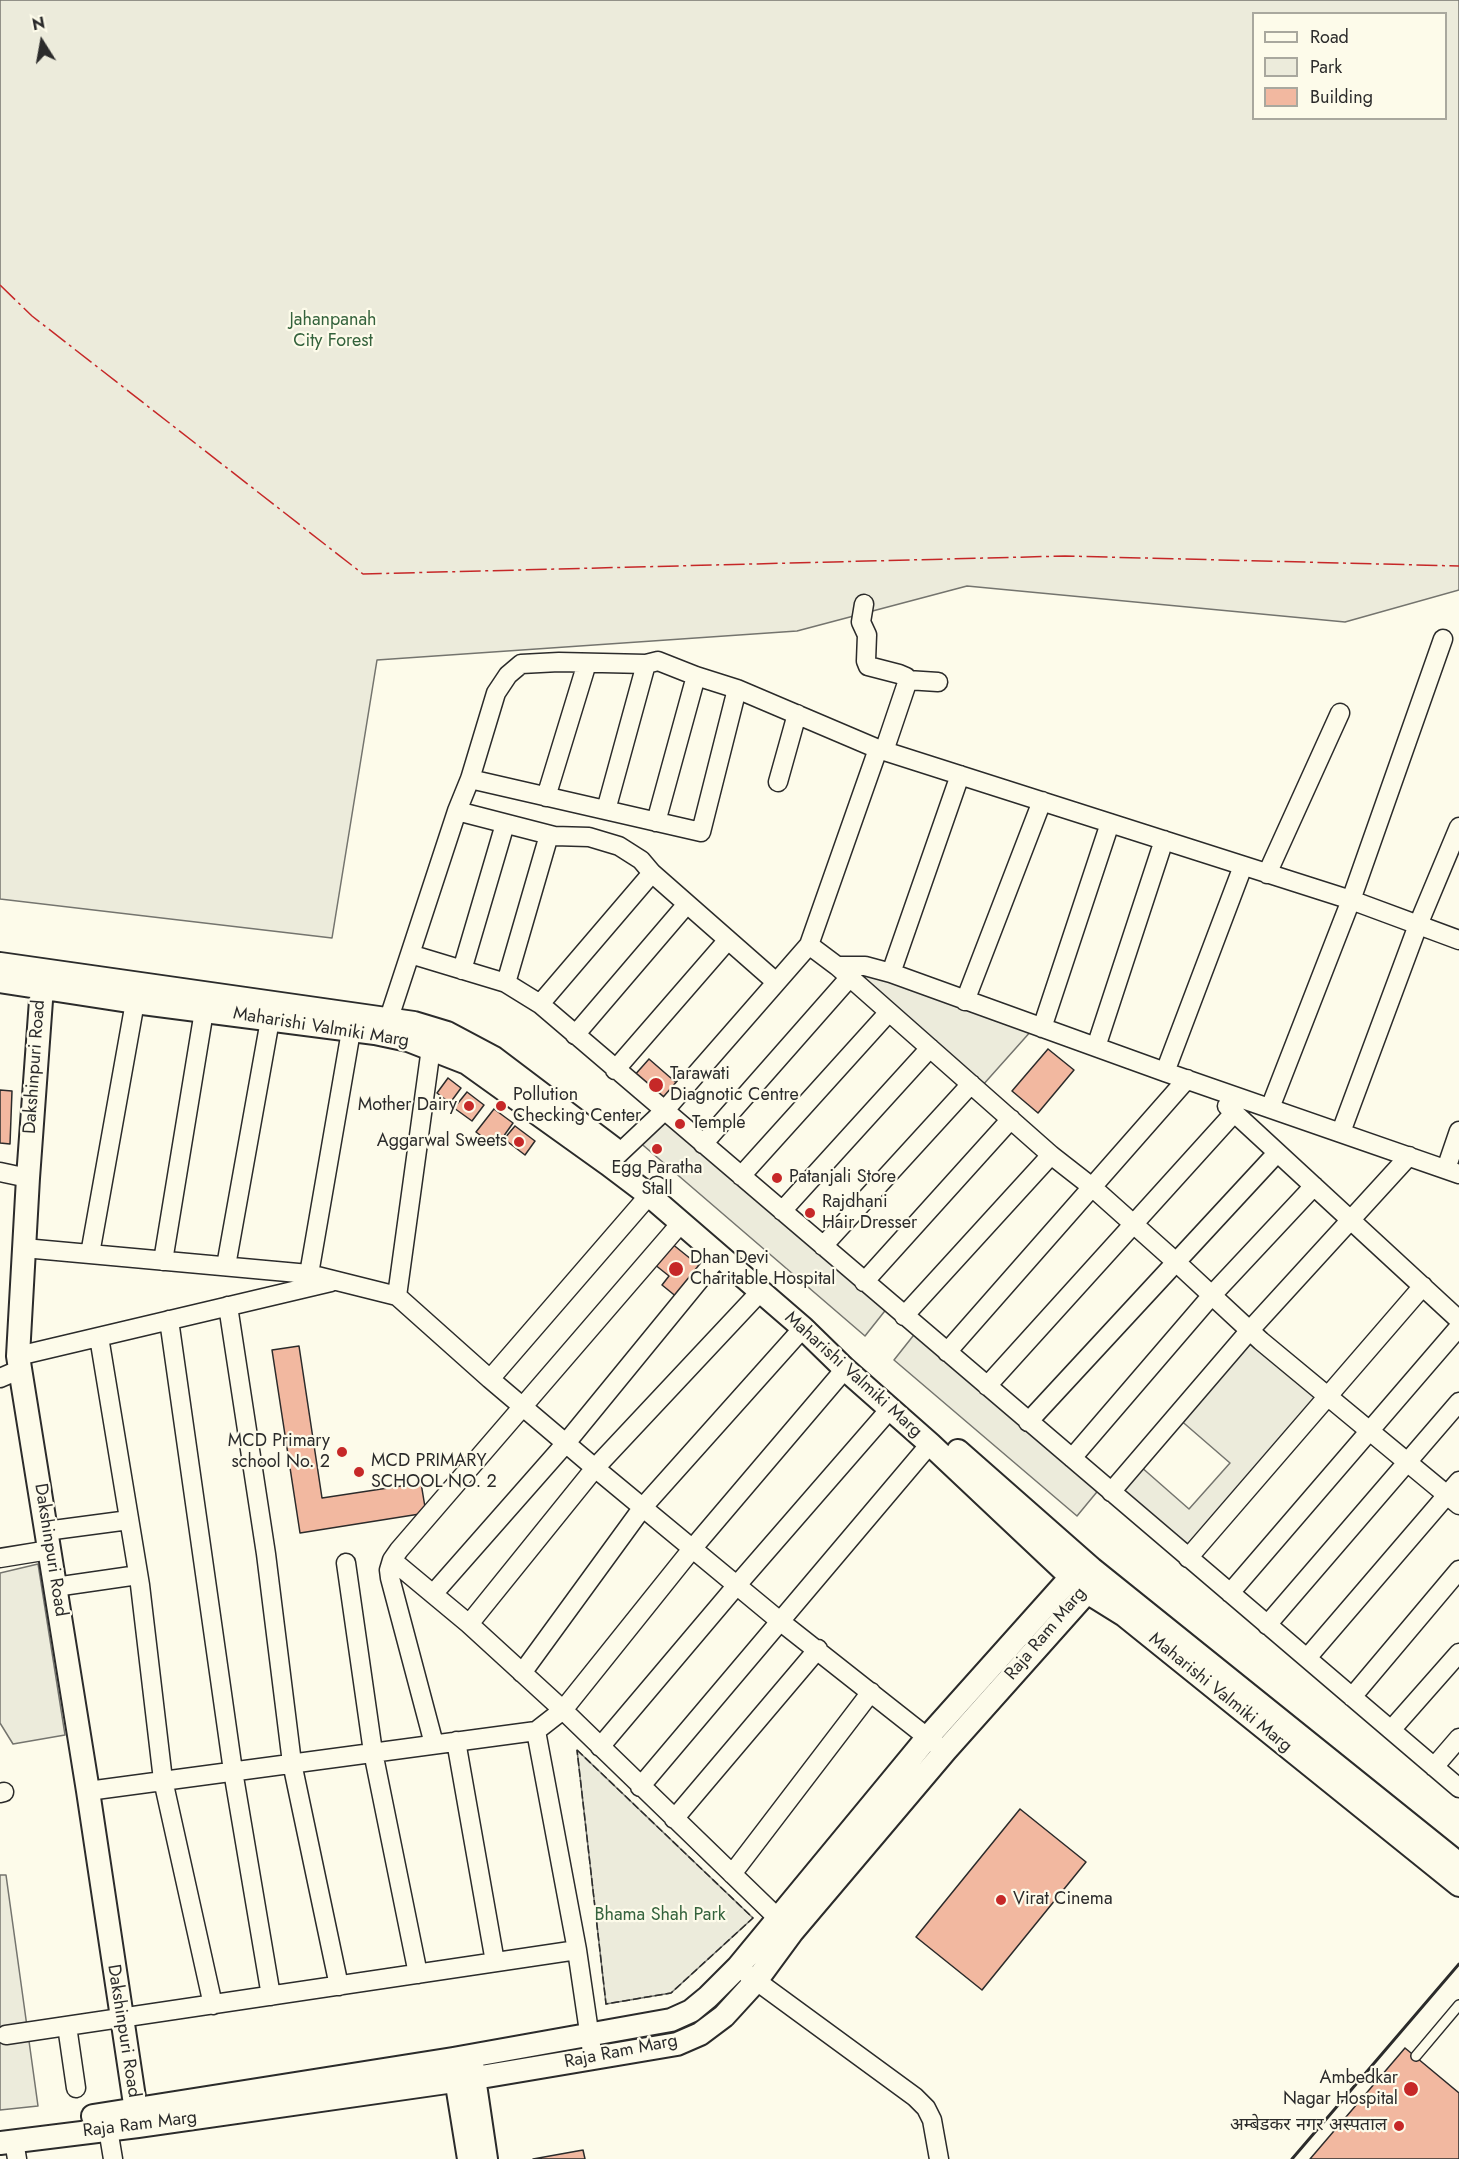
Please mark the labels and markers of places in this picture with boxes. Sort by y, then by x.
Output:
place label: Tarawati Diagnotic Centre [670,1064,799,1106]
marker: Tarawati Diagnotic Centre [647,1076,665,1094]
place label: Pollution Checking Center [513,1085,641,1128]
place label: Mother Dairy [358,1095,457,1117]
marker: Mother Dairy [462,1099,476,1113]
marker: Pollution Checking Center [494,1099,508,1113]
place label: Temple [692,1113,746,1135]
marker: Temple [673,1117,687,1131]
place label: Aggarwal Sweets [377,1131,507,1153]
marker: Aggarwal Sweets [512,1135,526,1149]
marker: Egg Paratha Stall [650,1142,664,1156]
place label: Egg Paratha Stall [611,1158,703,1200]
place label: Patanjali Store [789,1167,896,1189]
marker: Patanjali Store [770,1171,784,1185]
place label: Rajdhani Hair Dresser [822,1192,917,1234]
marker: Rajdhani Hair Dresser [803,1206,817,1220]
place label: Dhan Devi Charitable Hospital [690,1248,835,1290]
marker: Dhan Devi Charitable Hospital [667,1260,685,1278]
place label: MCD Primary school No. 2 [228,1431,330,1474]
marker: MCD Primary school No. 2 [335,1445,349,1459]
place label: MCD PRIMARY SCHOOL NO. 2 [371,1451,497,1494]
marker: MCD PRIMARY SCHOOL NO. 2 [352,1465,366,1479]
place label: Virat Cinema [1013,1889,1113,1911]
marker: Virat Cinema [994,1893,1008,1907]
place label: Ambedkar Nagar Hospital [1283,2068,1398,2110]
marker: Ambedkar Nagar Hospital [1402,2080,1420,2098]
place label: अम्बेडकर नगर अस्पताल [1230,2115,1387,2137]
marker: अम्बेडकर नगर अस्पताल [1392,2119,1406,2133]

